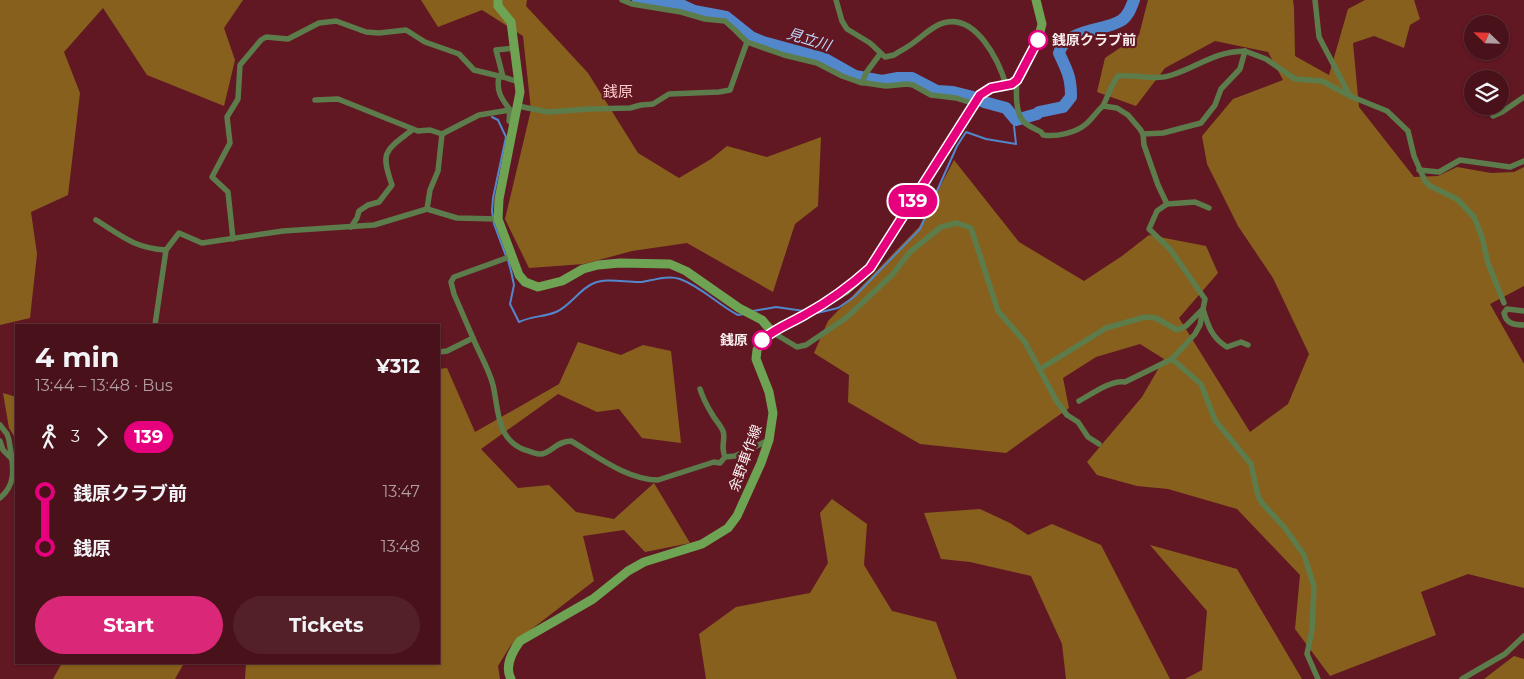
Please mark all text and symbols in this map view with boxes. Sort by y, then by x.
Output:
north arrow [1464,15,1509,60]
map controls [1464,15,1509,115]
water label: 見立川 [785,23,835,55]
marker: 銭原クラブ前 [1028,30,1048,50]
place label: 銭原クラブ前 [1052,31,1136,49]
button: layers [1464,70,1509,115]
district label: 銭原 [603,82,633,101]
line badge: 139 [884,185,942,217]
text: 139 [898,190,928,212]
marker: 銭原 [752,330,772,350]
place label: 銭原 [720,331,748,349]
text: 4 min [35,340,119,374]
text: ¥312 [376,355,420,378]
text: 13:44 – 13:48 · Bus [35,376,173,395]
street label: 余野車作線 [725,422,765,494]
icon: walk [35,423,63,451]
icon: forward [88,423,116,451]
text: 139 [134,426,163,448]
text: 3 [71,427,80,446]
text: 銭原クラブ前 [73,482,187,505]
text: 13:47 [383,482,420,501]
text: 銭原 [73,537,111,560]
text: 13:48 [381,537,420,556]
button: Start [35,596,223,654]
button: Tickets [233,596,420,654]

